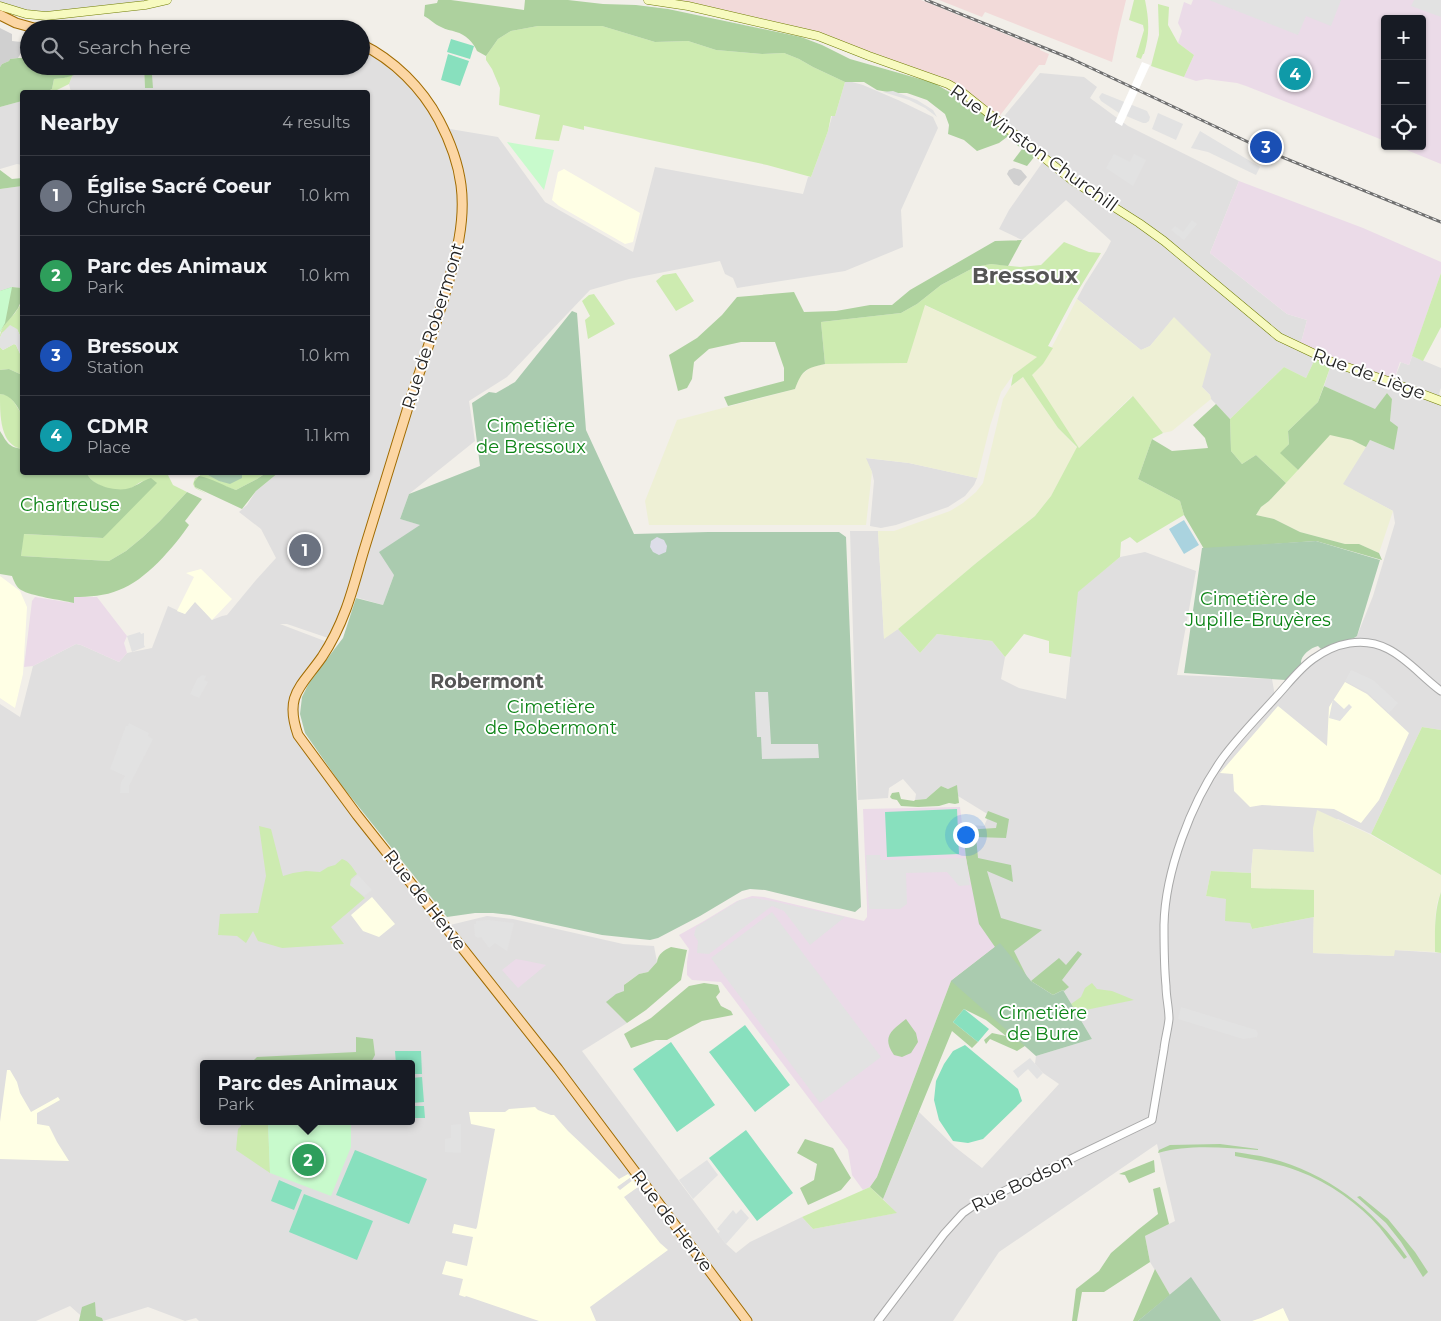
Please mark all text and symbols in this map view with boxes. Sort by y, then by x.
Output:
map controls [1381,15,1426,150]
button: + [1381,15,1426,60]
search box [20,20,370,75]
icon: search [38,34,66,62]
text: Search here [78,36,191,59]
pin: 4 [1279,55,1311,93]
button: − [1381,60,1426,105]
street label: Rue Winston Churchill [946,80,1122,216]
button: locate [1381,105,1426,150]
text: Nearby [40,110,119,135]
text: 4 results [282,113,350,132]
pin: 3 [1250,128,1282,166]
text: Église Sacré Coeur [87,175,272,198]
text: 1 [53,186,59,205]
text: 1.0 km [300,186,350,205]
text: Church [87,198,146,217]
street label: Rue de Robermont [397,240,469,412]
text: Parc des Animaux [87,255,267,278]
district label: Bressoux [972,262,1078,289]
text: 2 [51,266,61,285]
text: 1.0 km [300,266,350,285]
text: Park [87,278,124,297]
text: Bressoux [87,335,179,358]
street label: Rue de Liège [1310,343,1428,405]
text: 3 [51,346,61,365]
text: 1.0 km [300,346,350,365]
text: Station [87,358,144,377]
text: CDMR [87,415,149,438]
park label: Cimetière de Bressoux [476,415,586,458]
text: 4 [50,426,62,445]
text: 1.1 km [305,426,350,445]
text: Place [87,438,131,457]
park label: Chartreuse [20,494,120,516]
pin: 1 [289,531,321,569]
park label: Cimetière de Jupille-Bruyères [1184,588,1331,631]
district label: Robermont [430,670,544,693]
park label: Cimetière de Robermont [485,696,617,739]
your location [953,822,979,848]
street label: Rue de Herve [379,845,471,955]
park label: Cimetière de Bure [999,1002,1087,1045]
popup [200,1060,415,1125]
text: Parc des Animaux [218,1072,398,1095]
text: Park [218,1095,254,1114]
pin: 2 [292,1141,324,1179]
street label: Rue Bodson [968,1149,1076,1217]
street label: Rue de Herve [627,1166,718,1276]

